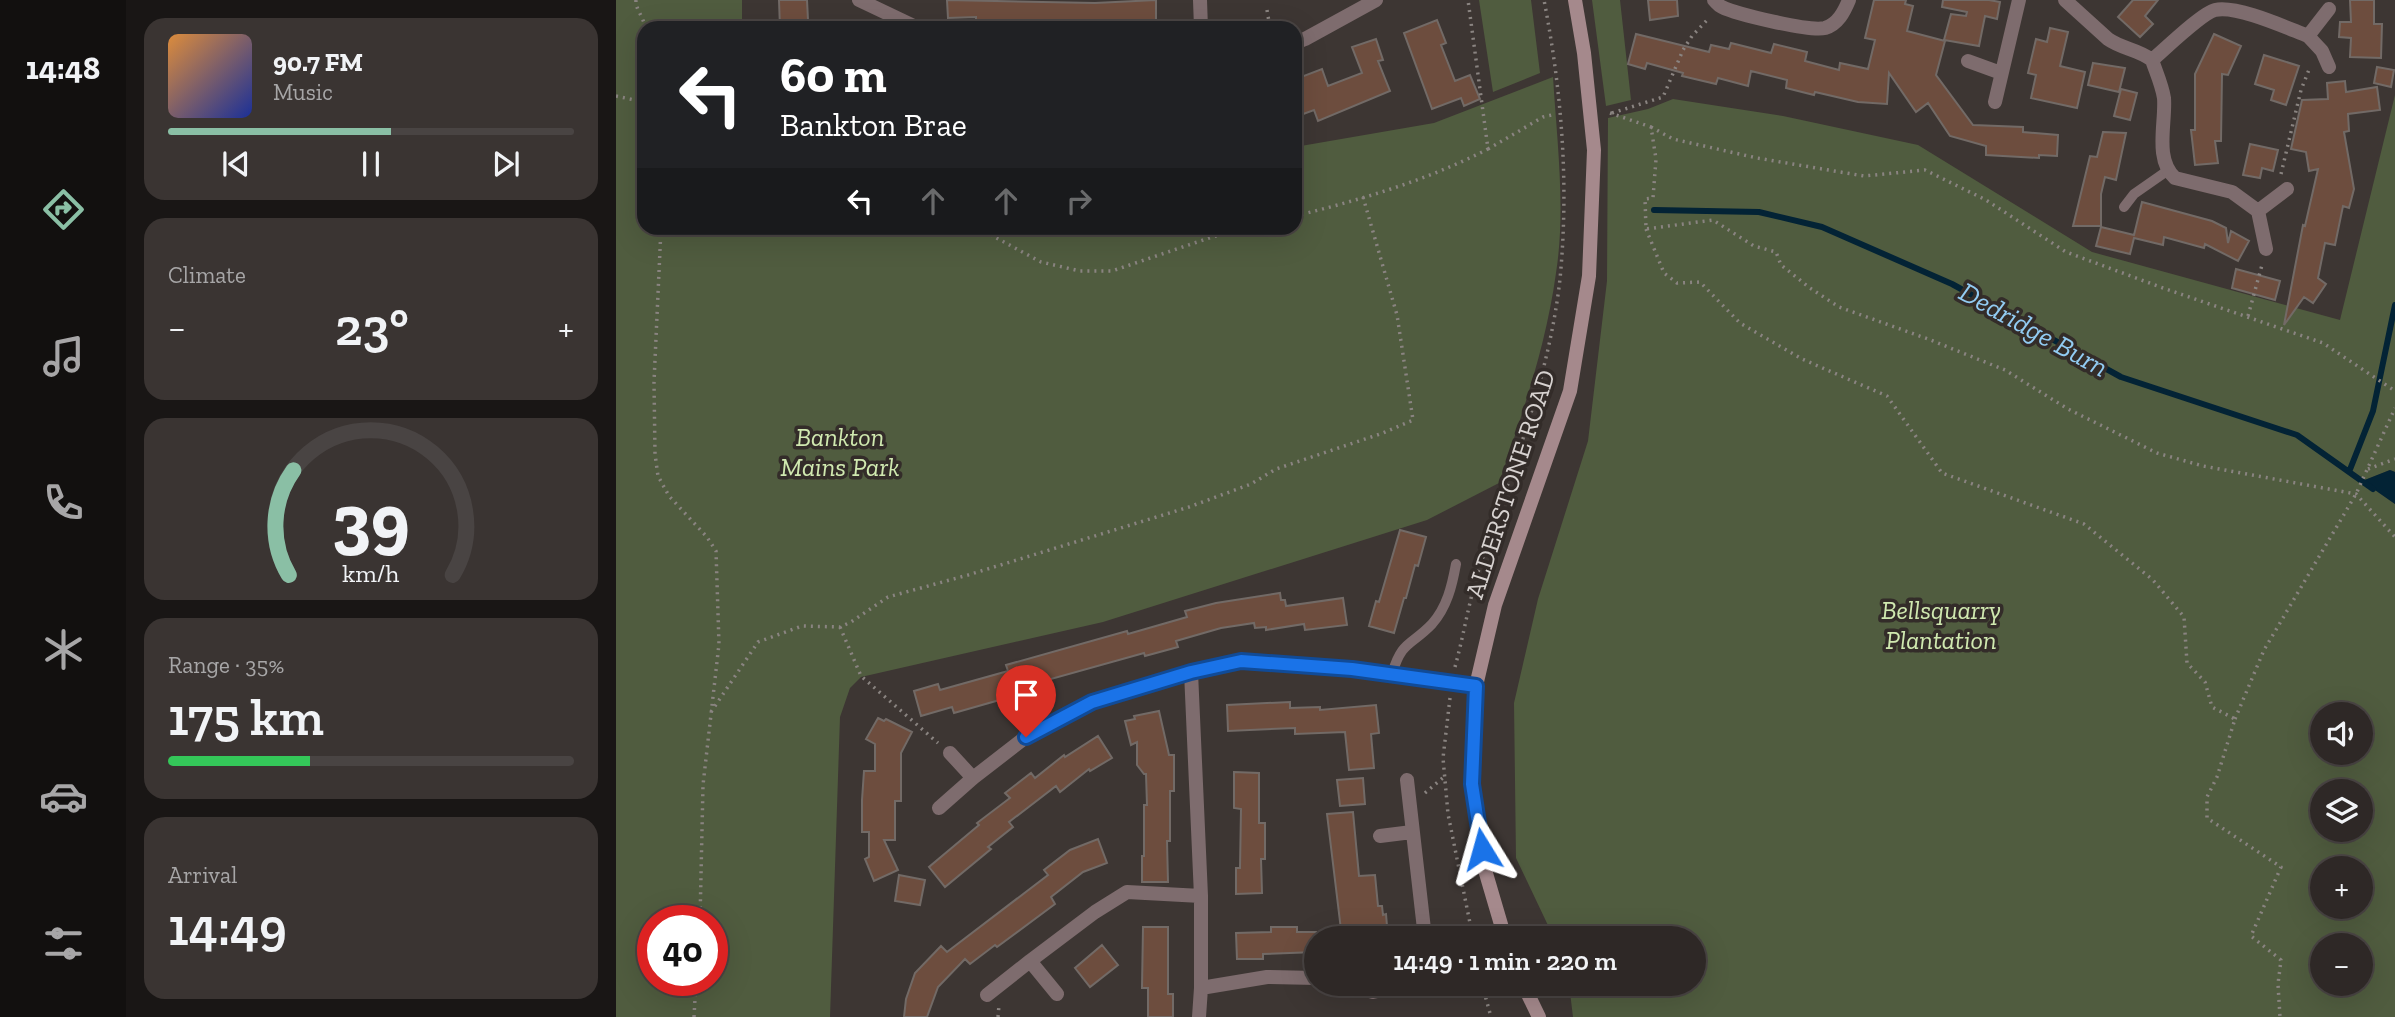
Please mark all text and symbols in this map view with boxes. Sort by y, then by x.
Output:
text: 90.7 FM [273,46,363,78]
text: 60 m [780,46,887,105]
text: 14:48 [26,49,100,87]
icon: left [665,49,756,140]
text: Music [273,78,333,106]
text: Bankton Brae [780,106,967,144]
icon: previous [217,145,255,183]
icon: pause [352,145,390,183]
icon: next [487,145,525,183]
icon: left [841,182,879,220]
icon: ahead [914,182,952,220]
icon: ahead [987,182,1025,220]
icon: right [1060,182,1098,220]
icon: directions [39,185,88,234]
text: Climate [168,261,246,289]
water label: Dedridge Burn [1954,275,2114,384]
text: 23° [335,296,409,358]
text: − [168,305,186,351]
text: + [558,305,574,351]
icon: music [39,332,88,381]
street label: ALDERSTONE ROAD [1458,366,1562,602]
park label: Bankton Mains Park [780,421,900,483]
text: 39 [332,476,410,564]
icon: phone [39,478,88,527]
text: km/h [342,557,400,587]
park label: Bellsquarry Plantation [1881,594,2001,656]
icon: climate [39,625,88,674]
text: Range · 35% [168,651,284,679]
pin [996,665,1056,737]
icon: arrive [1007,676,1045,714]
text: 175 km [168,686,324,748]
map controls [2310,702,2373,996]
button: sound [2310,702,2373,765]
icon: car [39,772,88,821]
button: layers [2310,779,2373,842]
position arrow [1445,812,1519,886]
button: + [2310,856,2373,919]
text: Arrival [168,861,237,889]
text: 14:49 [168,896,287,958]
speed limit sign: 40 [637,905,728,996]
icon: filters [39,919,88,968]
button: − [2310,933,2373,996]
text: 14:49 · 1 min · 220 m [1393,945,1617,977]

